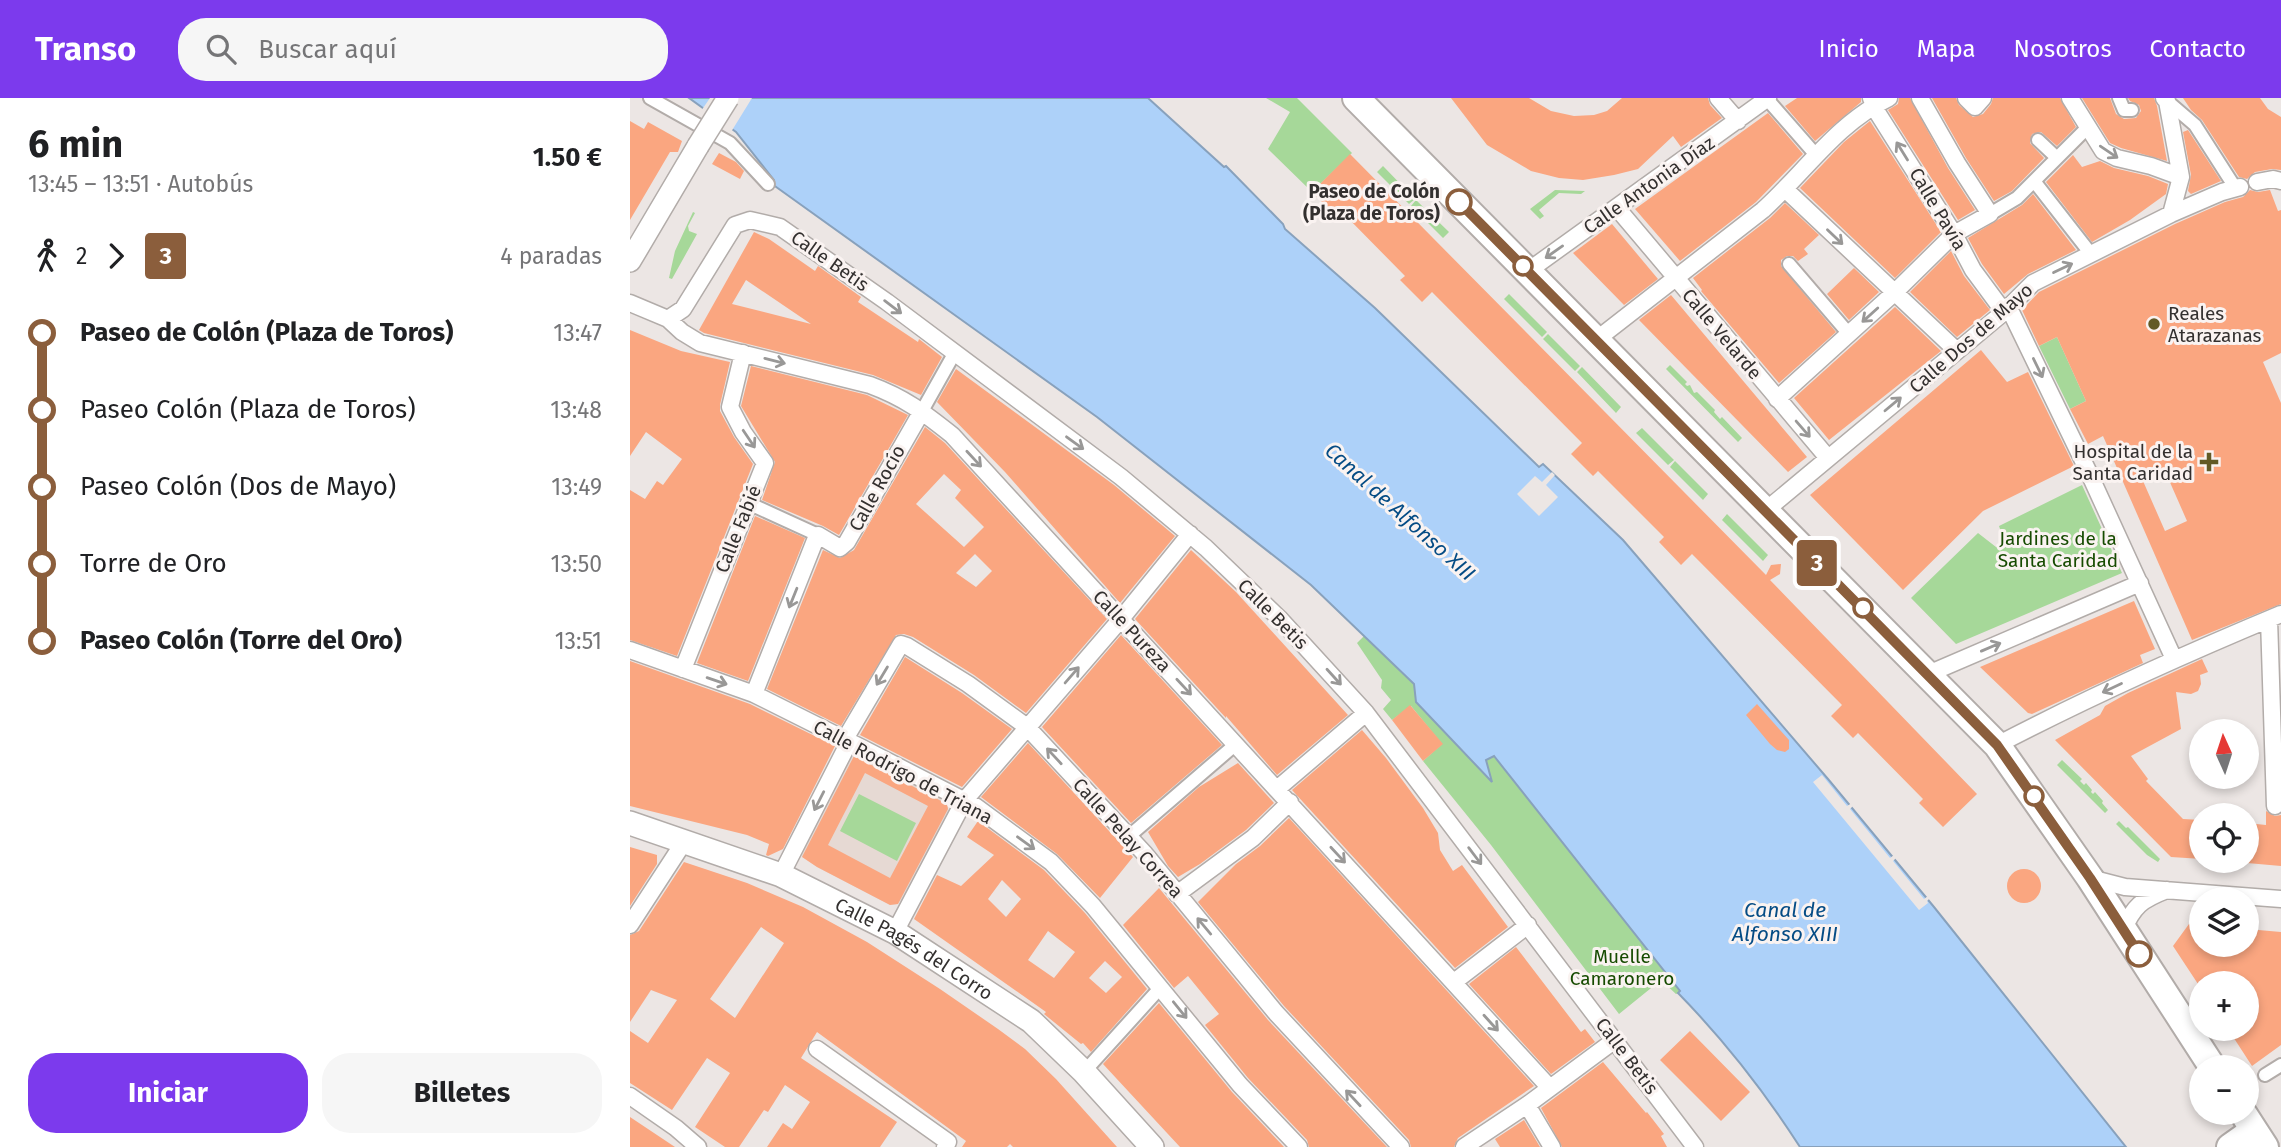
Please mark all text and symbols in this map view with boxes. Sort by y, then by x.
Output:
search box [178,18,668,81]
text: Transo [35,29,136,69]
icon: search [202,30,240,68]
text: Buscar aquí [258,34,397,65]
text: Inicio [1819,35,1879,63]
text: Mapa [1917,35,1976,63]
text: Nosotros [2014,35,2112,63]
text: Contacto [2150,35,2246,63]
text: 6 min [28,121,123,167]
street label: Calle Antonia Díaz [1579,131,1719,239]
text: 1.50 € [533,142,602,173]
one-way arrow [1895,142,1909,161]
one-way arrow [2099,145,2118,159]
street label: Calle Pavía [1904,164,1972,254]
text: 13:45 – 13:51 · Autobús [28,170,253,198]
place label: Paseo de Colón (Plaza de Toros) [1303,180,1440,225]
marker: Paseo de Colón (Plaza de Toros) [1446,189,1472,215]
street label: Calle Betis [787,226,874,296]
one-way arrow [1826,228,1843,245]
icon: walk [28,237,66,275]
icon: forward [97,237,135,275]
text: 2 [76,242,87,270]
text: 3 [159,242,172,270]
text: 4 paradas [500,242,602,270]
one-way arrow [1545,245,1564,259]
unlabelled marker [1513,256,1533,276]
one-way arrow [2052,260,2073,274]
street label: Calle Dos de Mayo [1905,278,2037,398]
street label: Calle Velarde [1677,284,1767,384]
one-way arrow [883,299,902,314]
place label: Reales Atarazanas [2168,302,2262,347]
one-way arrow [1861,307,1879,323]
marker: Reales Atarazanas [2146,316,2162,332]
text: Paseo de Colón (Plaza de Toros) [80,317,454,348]
text: 13:47 [553,319,602,347]
one-way arrow [763,355,786,368]
one-way arrow [2032,357,2045,378]
text: Paseo Colón (Plaza de Toros) [80,394,416,425]
text: 13:48 [550,396,602,424]
one-way arrow [1884,396,1902,412]
one-way arrow [1795,420,1811,438]
one-way arrow [742,429,756,448]
one-way arrow [1065,436,1084,450]
water label: Canal de Alfonso XIII [1319,438,1481,586]
place label: Hospital de la Santa Caridad [2073,440,2193,485]
street label: Calle Rocío [844,441,910,535]
one-way arrow [965,450,982,467]
marker: Hospital de la Santa Caridad [2199,452,2219,472]
text: Paseo Colón (Dos de Mayo) [80,471,396,502]
text: 13:49 [551,473,602,501]
street label: Calle Fabié [710,482,766,576]
park label: Jardines de la Santa Caridad [1998,527,2118,572]
line badge: 3 [1794,540,1840,586]
text: Torre de Oro [80,548,227,579]
text: 3 [1811,549,1823,577]
text: 13:50 [551,550,602,578]
street label: Calle Betis [1233,574,1313,654]
street label: Calle Pureza [1088,585,1176,677]
one-way arrow [786,587,799,609]
unlabelled marker [1853,598,1873,618]
text: Paseo Colón (Torre del Oro) [80,625,402,656]
text: 13:51 [555,627,602,655]
one-way arrow [1980,640,2001,653]
one-way arrow [875,666,889,686]
one-way arrow [1064,667,1080,685]
one-way arrow [1326,668,1342,686]
one-way arrow [706,676,728,688]
one-way arrow [1176,678,1192,696]
one-way arrow [2102,682,2123,696]
street label: Calle Rodrigo de Triana [809,715,997,829]
north arrow [2189,719,2259,789]
map controls [2189,719,2259,1125]
one-way arrow [1045,748,1062,765]
street label: Calle Pelay Correa [1068,773,1188,903]
unlabelled marker [2024,786,2044,806]
one-way arrow [812,790,825,811]
button: locate [2189,803,2259,873]
one-way arrow [1016,836,1035,851]
one-way arrow [1330,846,1346,864]
one-way arrow [1467,846,1482,865]
button: layers [2189,887,2259,957]
street label: Calle Pagés del Corro [832,893,997,1005]
water label: Canal de Alfonso XIII [1731,897,1838,947]
one-way arrow [1196,918,1212,936]
unlabelled marker [2126,941,2152,967]
park label: Muelle Camaronero [1570,945,1674,990]
button: + [2189,971,2259,1041]
one-way arrow [1172,1001,1187,1019]
street label: Calle Betis [1591,1013,1663,1099]
one-way arrow [1483,1014,1499,1032]
button: Iniciar [28,1053,308,1133]
button: Billetes [322,1053,602,1133]
button: − [2189,1055,2259,1125]
one-way arrow [1345,1090,1362,1107]

